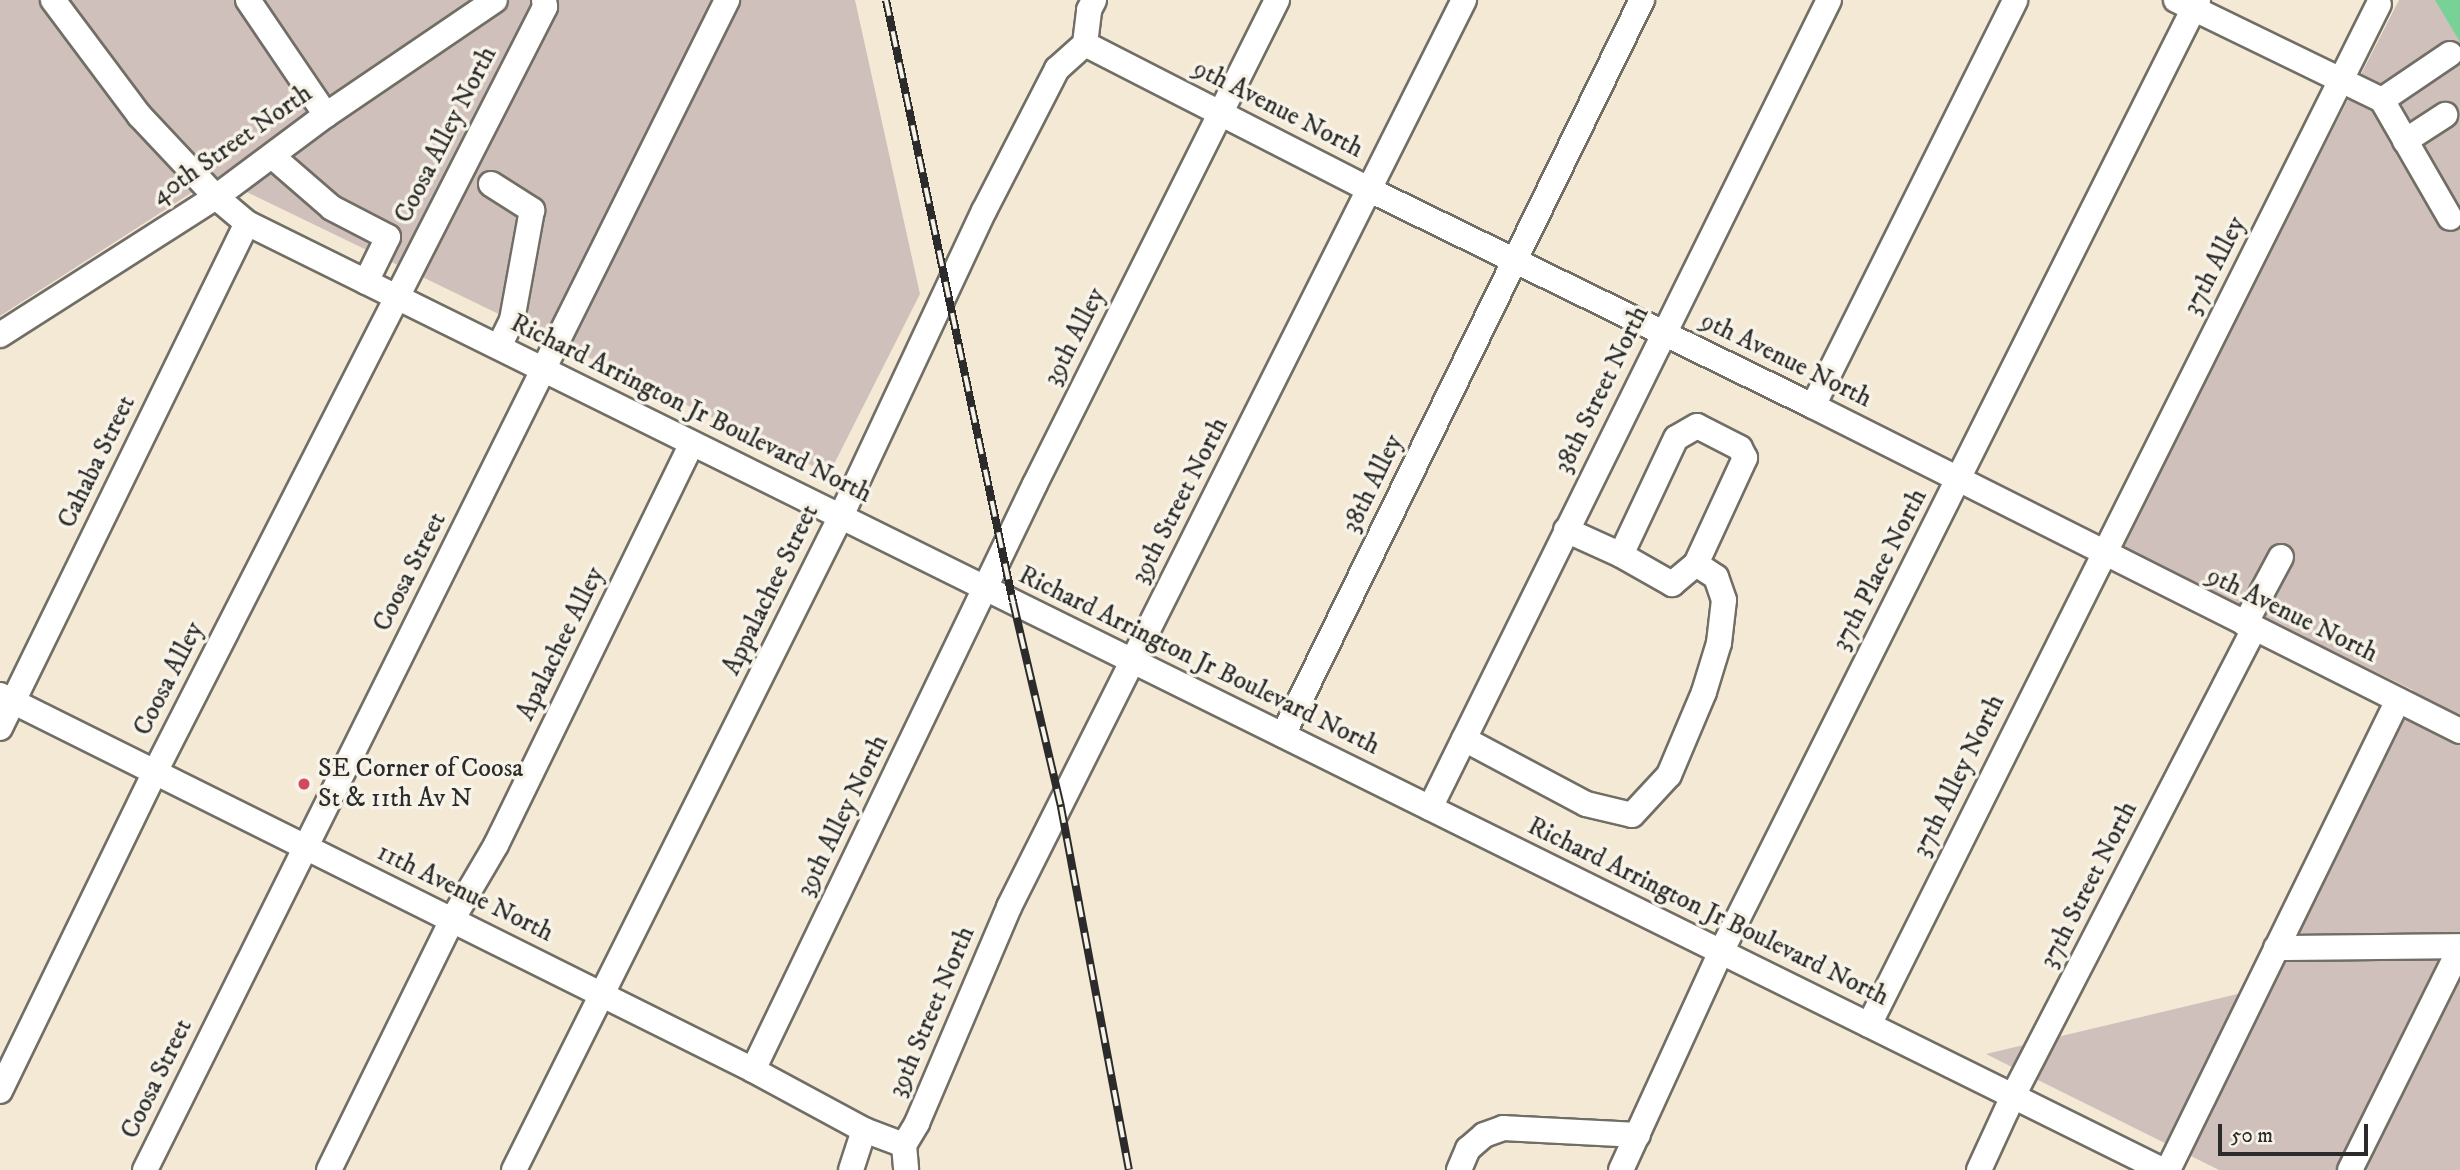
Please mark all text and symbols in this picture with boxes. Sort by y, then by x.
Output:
street label: Coosa Alley North [388,42,504,228]
street label: 9th Avenue North [1188,53,1368,165]
street label: 40th Street North [146,78,318,212]
street label: 37th Alley [2177,212,2253,320]
street label: 39th Alley [1037,283,1113,391]
street label: 38th Street North [1548,301,1656,479]
street label: 9th Avenue North [1696,305,1876,415]
street label: Richard Arrington Jr Boulevard North [505,308,877,510]
street label: Cahaba Street [52,391,142,533]
street label: 39th Street North [1125,413,1235,589]
street label: 38th Alley [1336,430,1410,538]
street label: 37th Place North [1826,484,1934,656]
street label: Appalachee Street [716,500,826,680]
street label: Coosa Street [367,507,453,637]
street label: Richard Arrington Jr Boulevard North [1013,560,1385,762]
street label: 9th Avenue North [2202,560,2382,670]
street label: Apalachee Alley [510,562,612,726]
street label: Coosa Alley [127,617,211,741]
street label: 37th Alley North [1906,690,2012,862]
street label: 39th Alley North [790,730,896,902]
place label: SE Corner of Coosa St & 11th Av N [318,753,523,814]
marker: SE Corner of Coosa St & 11th Av N [296,776,312,792]
street label: 37th Street North [2034,796,2144,974]
street label: Richard Arrington Jr Boulevard North [1522,811,1894,1013]
street label: 11th Avenue North [372,837,558,949]
street label: 39th Street North [882,922,982,1102]
street label: Coosa Street [115,1014,199,1144]
scale bar [2222,1110,2372,1154]
text: 50 m [2231,1123,2273,1149]

